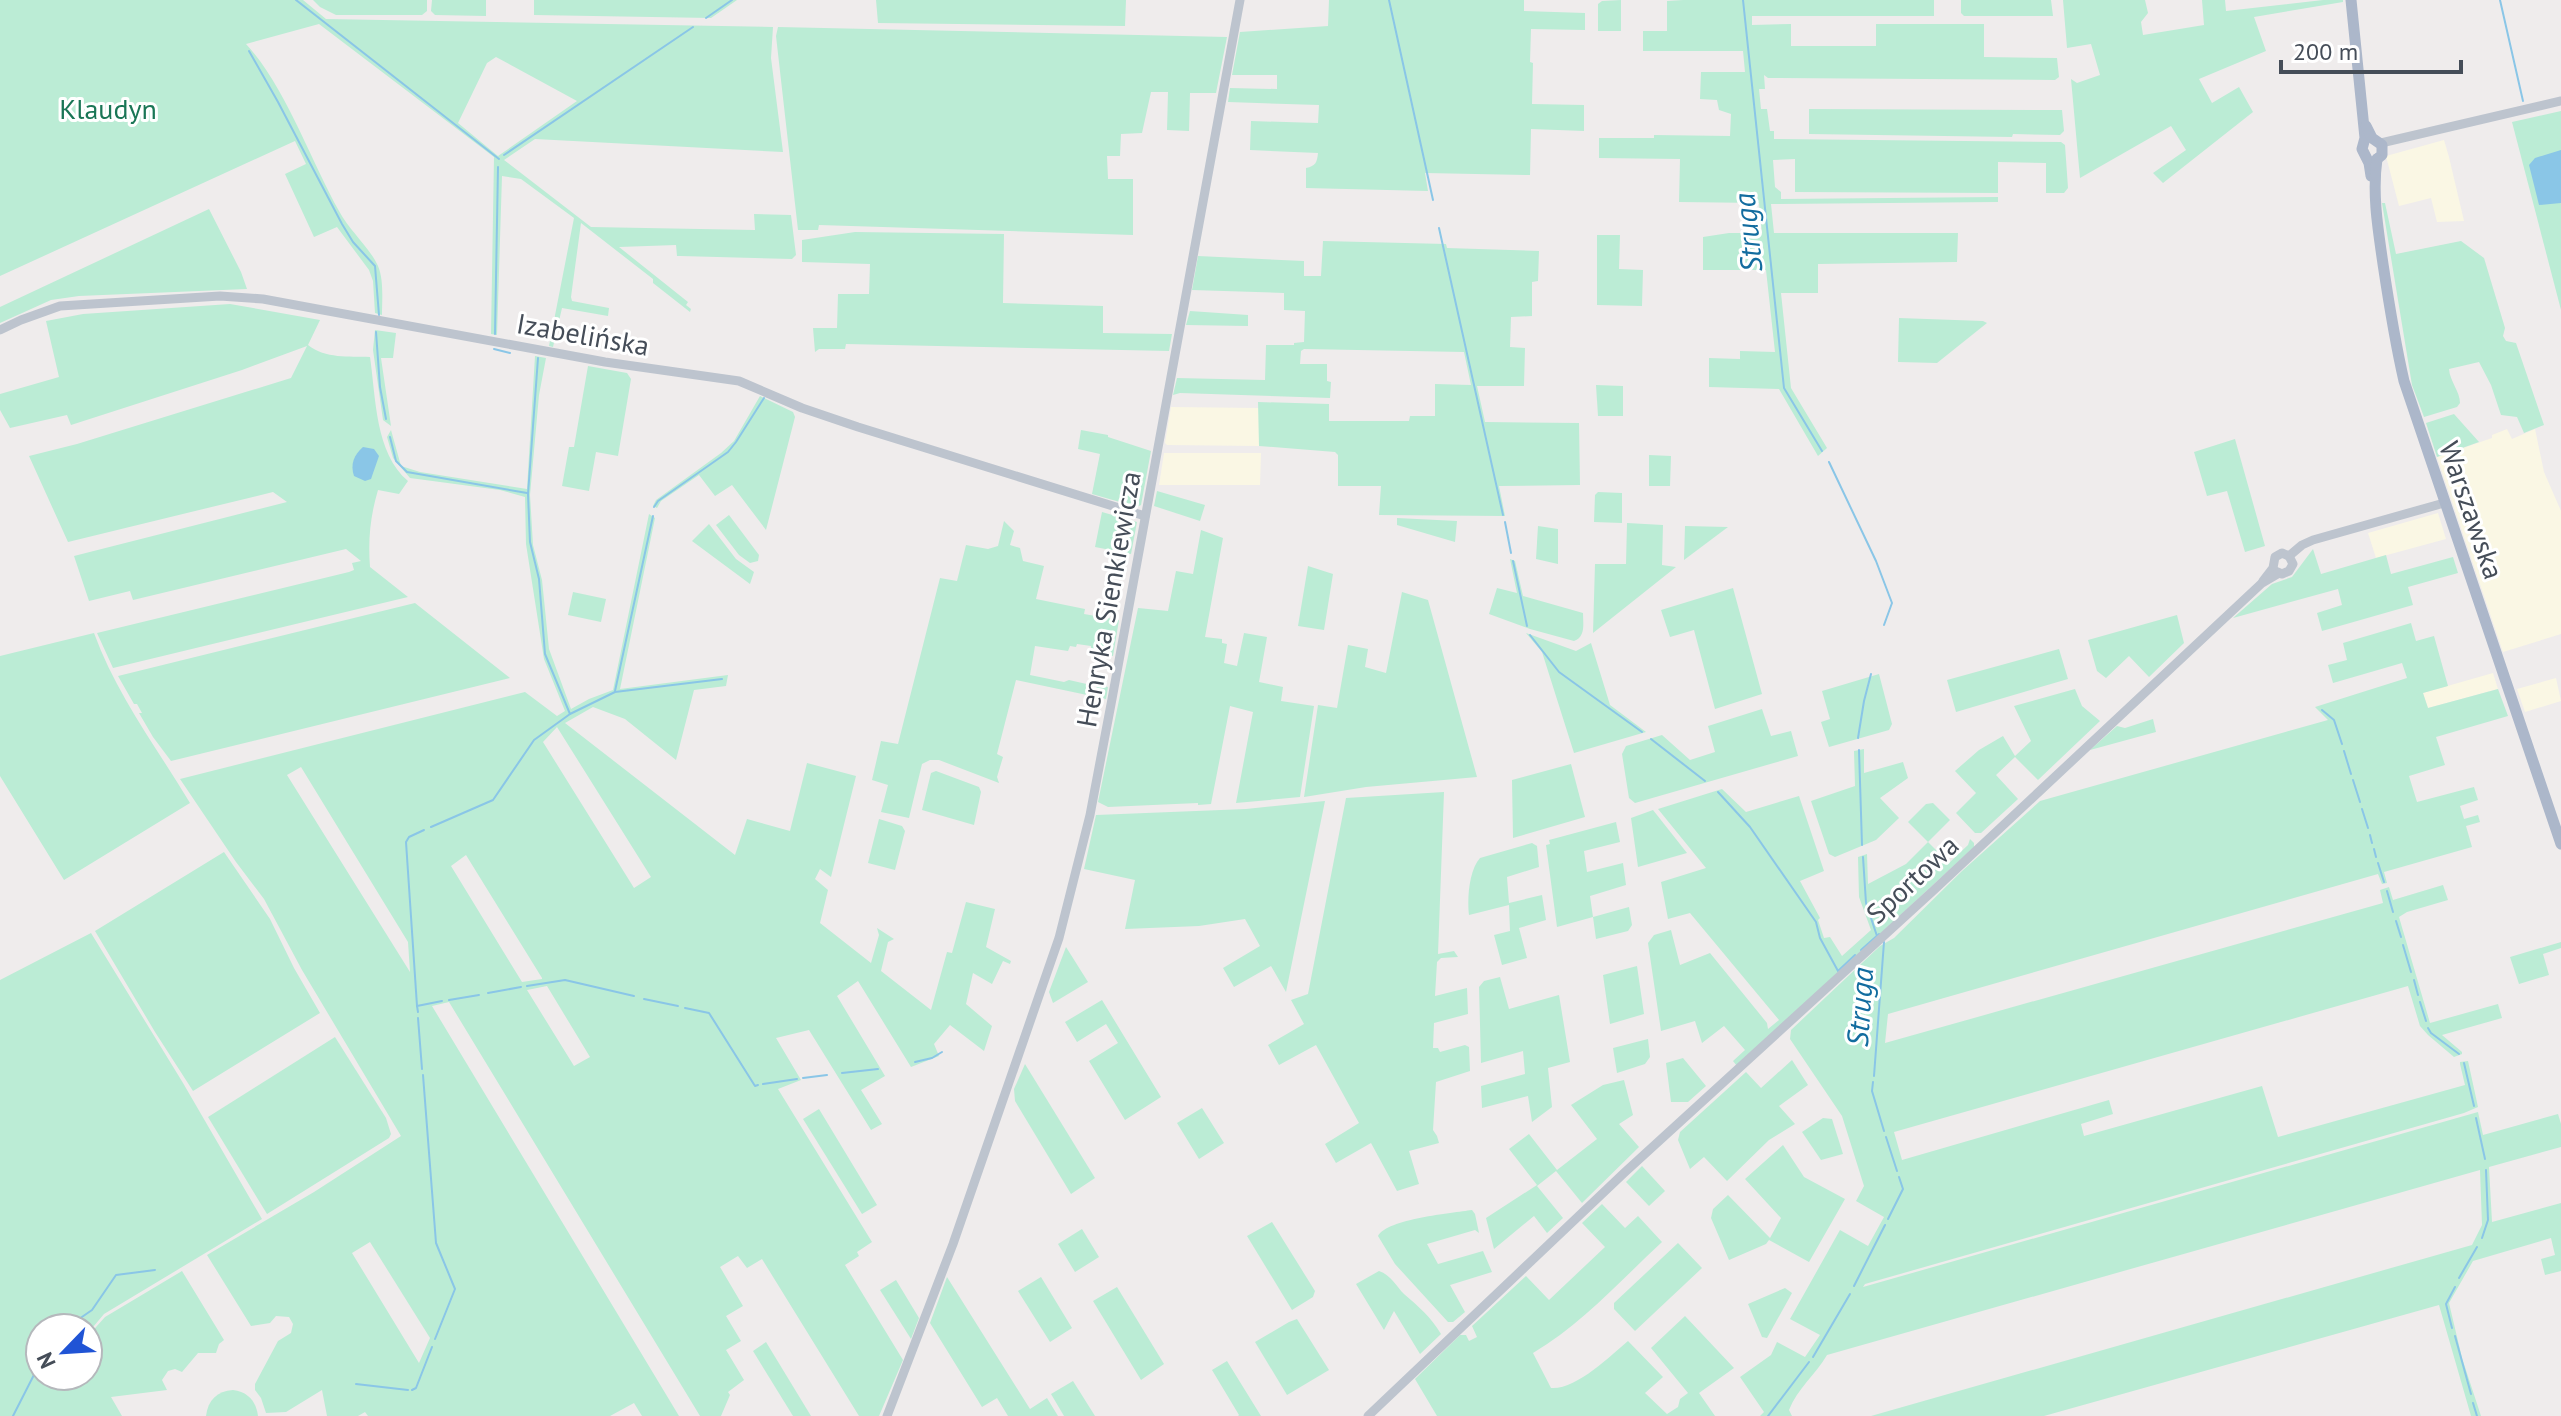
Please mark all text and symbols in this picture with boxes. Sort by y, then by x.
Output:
scale bar [2281,24,2461,74]
text: 200 m [2293,36,2358,67]
park label: Klaudyn [59,90,157,127]
water label: Struga [1723,191,1771,275]
street label: Izabelińska [514,304,652,364]
street label: Warszawska [2431,436,2513,584]
street label: Henryka Sienkiewicza [1067,468,1149,730]
street label: Sportowa [1858,827,1966,931]
water label: Struga [1837,966,1881,1048]
north arrow [24,1312,104,1392]
text: N [30,1348,62,1373]

